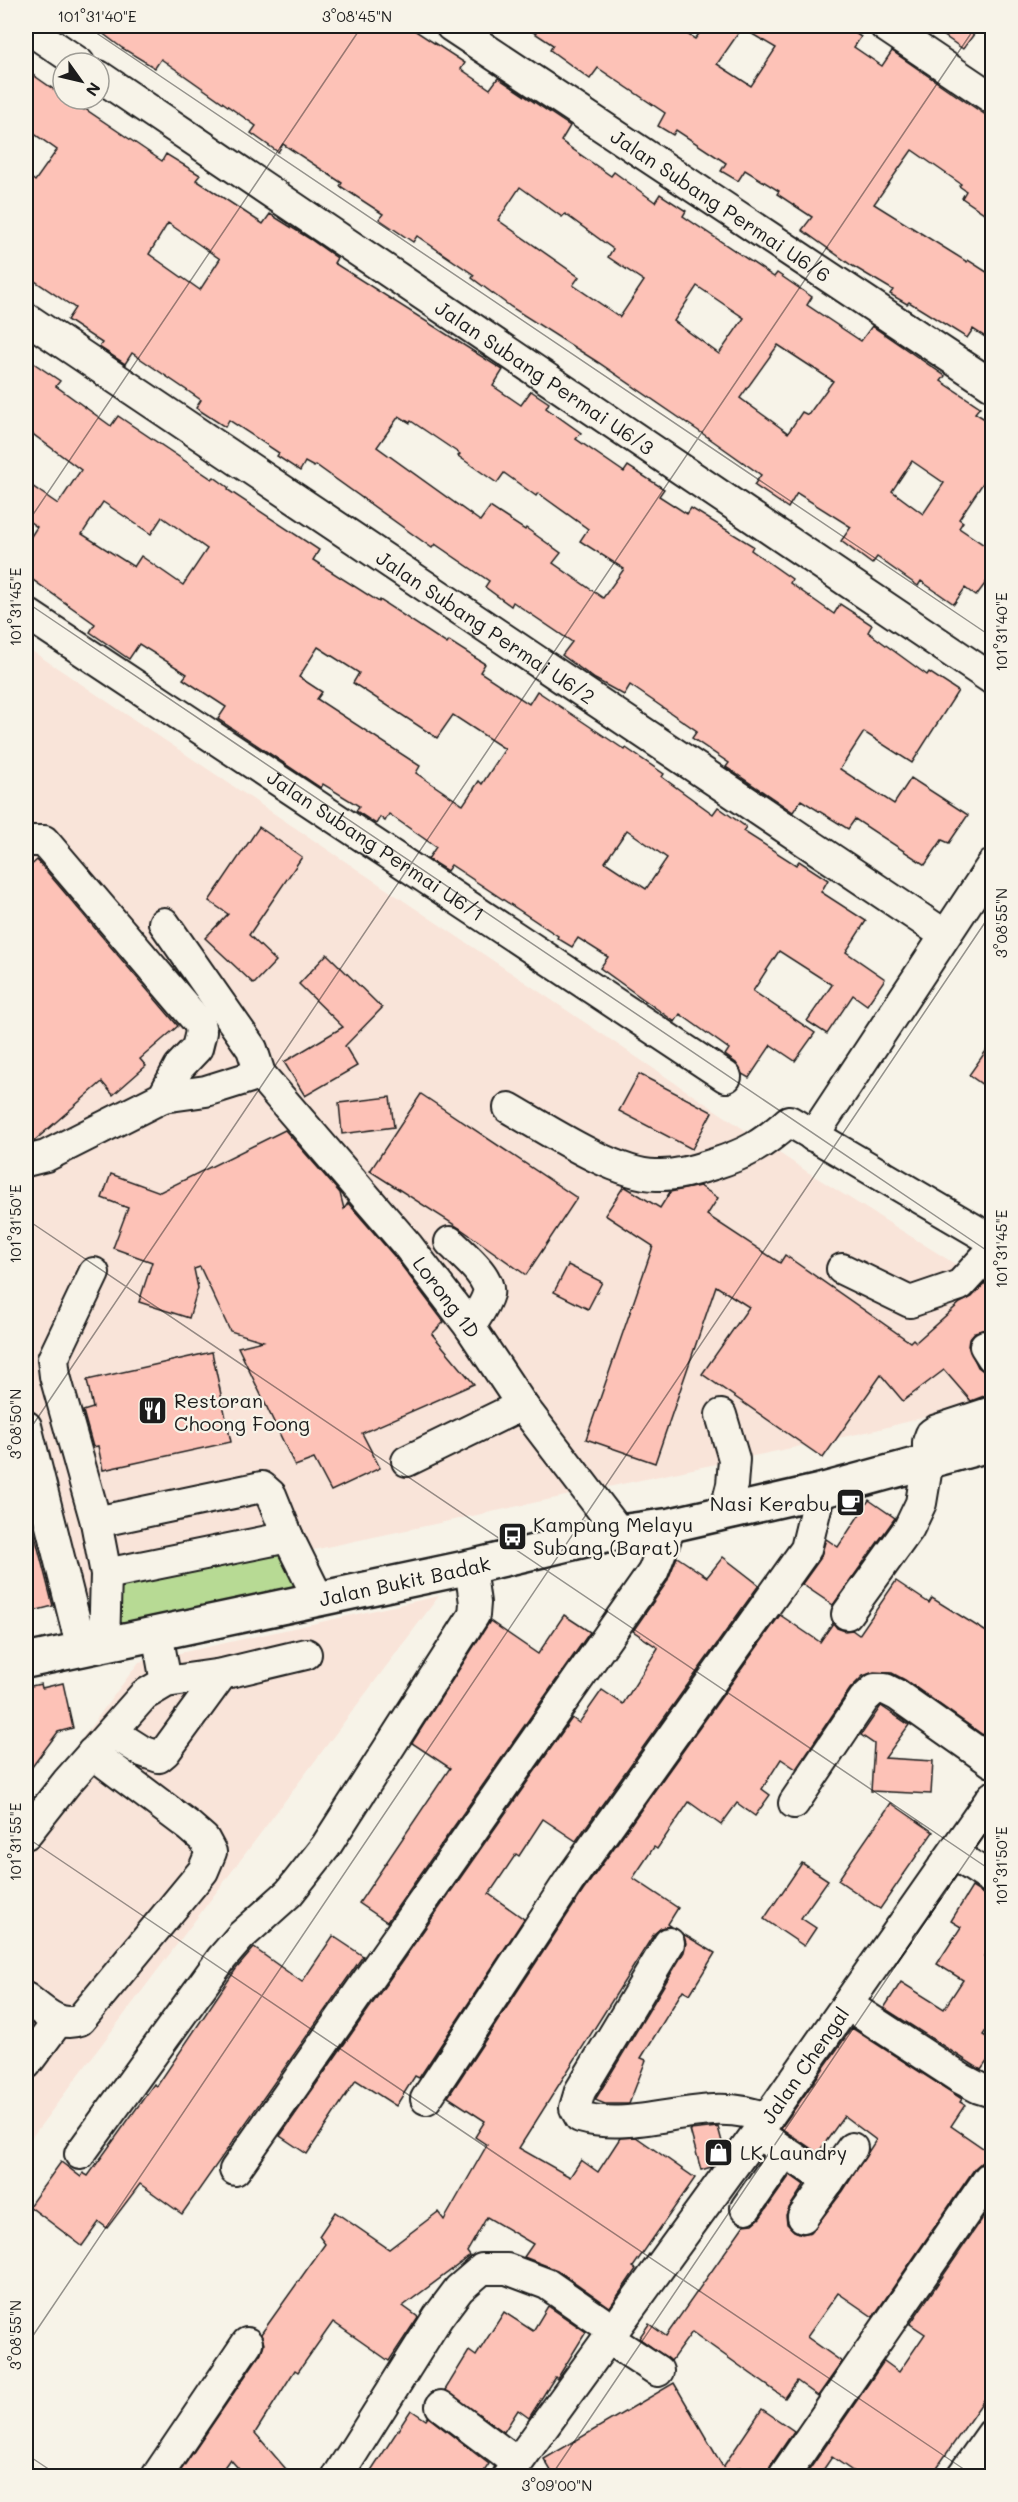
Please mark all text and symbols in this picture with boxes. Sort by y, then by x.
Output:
text: 101°31'40"E [57,6,137,26]
text: 3°08'45"N [322,6,392,26]
north arrow [51,51,111,111]
text: N [82,79,106,101]
street label: Jalan Subang Permai U6/6 [606,123,836,287]
street label: Jalan Subang Permai U6/3 [431,294,659,460]
street label: Jalan Subang Permai U6/2 [372,544,600,709]
text: 101°31'45"E [5,567,25,646]
text: 101°31'40"E [991,592,1011,672]
street label: Jalan Subang Permai U6/1 [262,764,490,926]
text: 3°08'55"N [991,888,1011,958]
text: 101°31'50"E [5,1184,25,1264]
text: 101°31'45"E [991,1209,1011,1288]
street label: Lorong 1D [407,1251,486,1343]
place label: Restoran Choong Foong [174,1387,310,1436]
text: 3°08'50"N [5,1389,25,1459]
restaurant icon: Restoran Choong Foong [137,1395,169,1427]
cafe icon: Nasi Kerabu [835,1487,867,1519]
place label: Nasi Kerabu [710,1490,830,1516]
place label: Kampung Melayu Subang (Barat) [533,1511,693,1560]
bus stop icon: Kampung Melayu Subang (Barat) [496,1520,528,1552]
street label: Jalan Bukit Badak [317,1550,493,1612]
text: 101°31'55"E [5,1802,25,1881]
text: 101°31'50"E [991,1826,1011,1906]
street label: Jalan Chengal [755,2001,854,2128]
shop icon: LK Laundry [703,2136,735,2168]
place label: LK Laundry [740,2139,847,2165]
text: 3°08'55"N [5,2300,25,2370]
text: 3°09'00"N [522,2475,592,2495]

